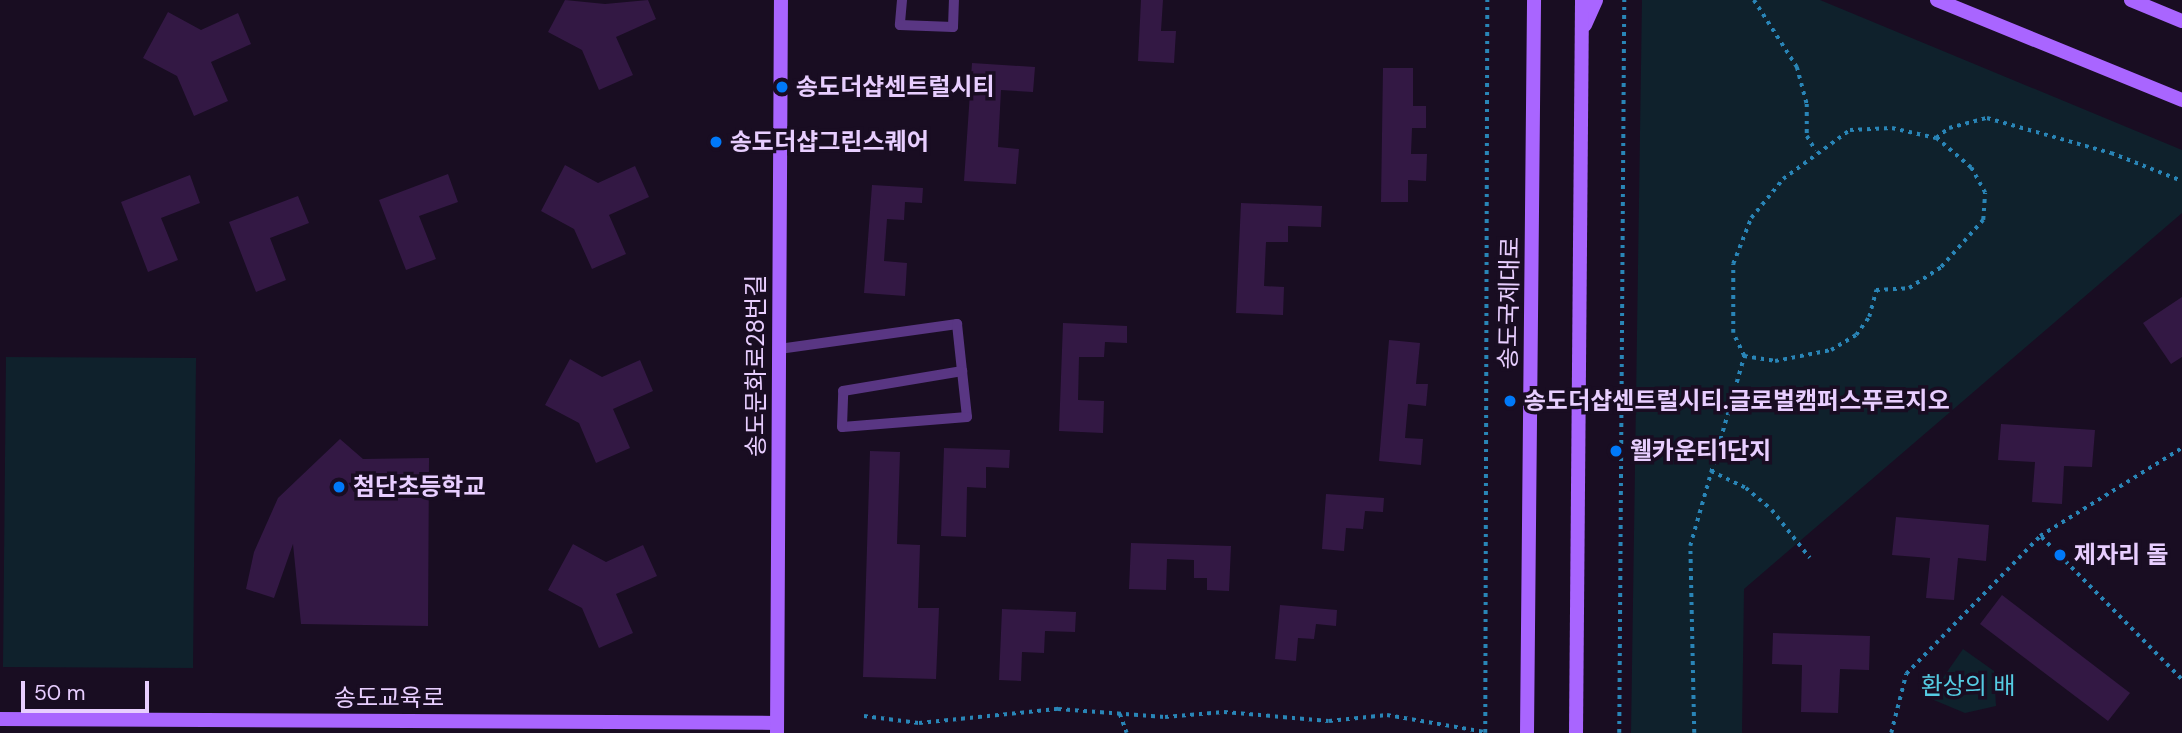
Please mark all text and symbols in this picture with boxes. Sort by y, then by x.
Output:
place label: 송도더샵센트럴시티 [796,73,995,101]
marker: 송도더샵센트럴시티 [774,79,790,95]
place label: 송도더샵그린스퀘어 [730,128,929,156]
marker: 송도더샵그린스퀘어 [708,134,724,150]
street label: 송도국제대로 [1493,237,1525,369]
street label: 송도문화로28번길 [742,275,770,457]
place label: 송도더샵센트럴시티.글로벌캠퍼스푸르지오 [1524,387,1950,415]
marker: 송도더샵센트럴시티.글로벌캠퍼스푸르지오 [1502,393,1518,409]
place label: 웰카운티1단지 [1630,437,1771,465]
marker: 웰카운티1단지 [1608,443,1624,459]
place label: 첨단초등학교 [353,473,485,501]
marker: 첨단초등학교 [331,479,347,495]
place label: 제자리 돌 [2074,541,2168,569]
marker: 제자리 돌 [2052,547,2068,563]
scale bar [24,666,152,710]
park label: 환상의 배 [1921,672,2015,700]
text: 50 m [34,679,85,707]
street label: 송도교육로 [334,684,444,712]

